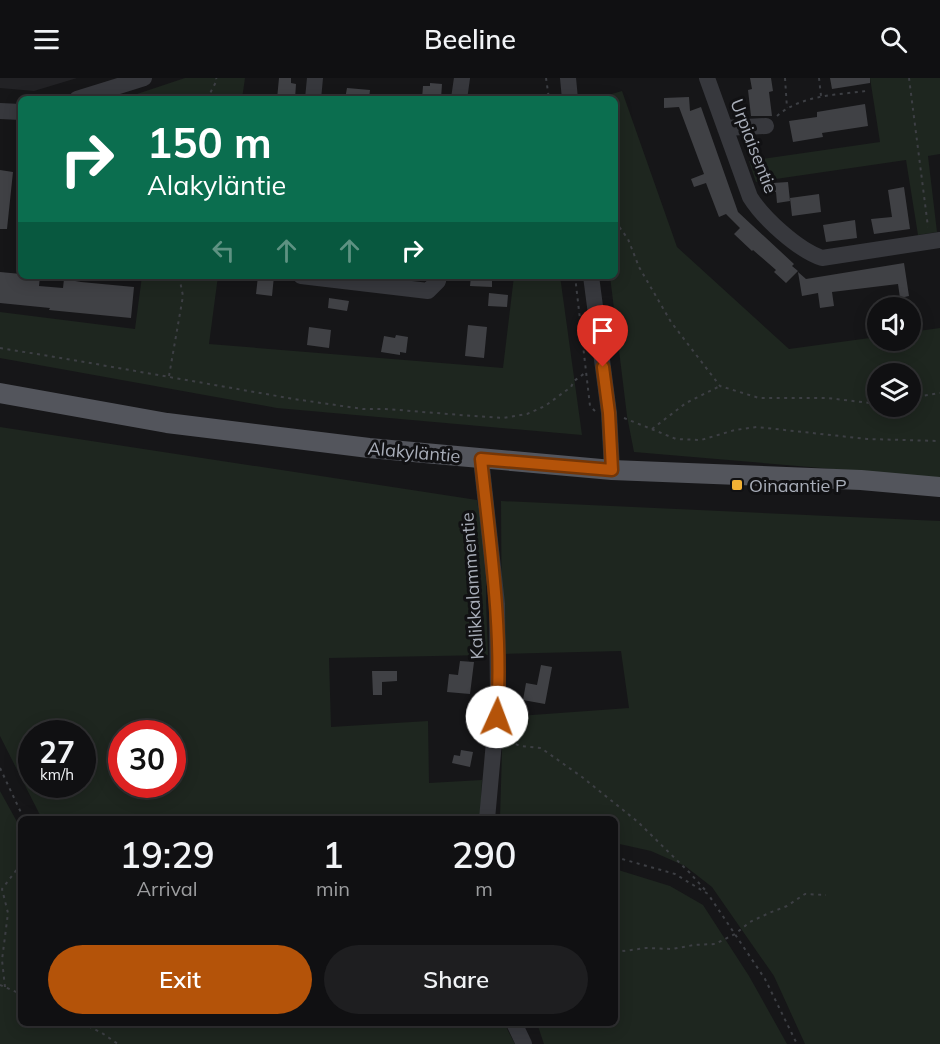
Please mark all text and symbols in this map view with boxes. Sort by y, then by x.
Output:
text: Beeline [424,22,516,56]
icon: menu [30,23,63,56]
icon: search [877,23,910,56]
street label: Urpiaisentie [725,95,783,197]
text: 150 m [147,116,272,169]
icon: right [48,120,126,198]
text: Alakyläntie [147,168,286,202]
icon: left [207,234,240,267]
icon: ahead [270,234,303,267]
icon: ahead [333,234,366,267]
icon: right [396,234,429,267]
map controls [867,297,921,417]
button: sound [867,297,921,351]
pin [577,305,628,367]
icon: arrive [586,314,619,347]
button: layers [867,363,921,417]
street label: Alakyläntie [367,436,461,468]
place label: Oinaantie P [749,474,847,497]
marker: Oinaantie P [730,478,744,492]
street label: Kalikkalammentie [455,512,489,660]
position arrow [465,685,529,749]
speed limit sign: 30 [108,720,186,798]
text: 27 [39,733,75,771]
text: km/h [40,765,74,784]
text: 19:29 [120,832,214,877]
text: 1 [322,832,344,877]
text: 290 [452,832,516,877]
text: Arrival [136,876,198,901]
text: min [316,876,350,901]
text: m [475,876,493,901]
button: Exit [48,945,312,1014]
button: Share [324,945,588,1014]

